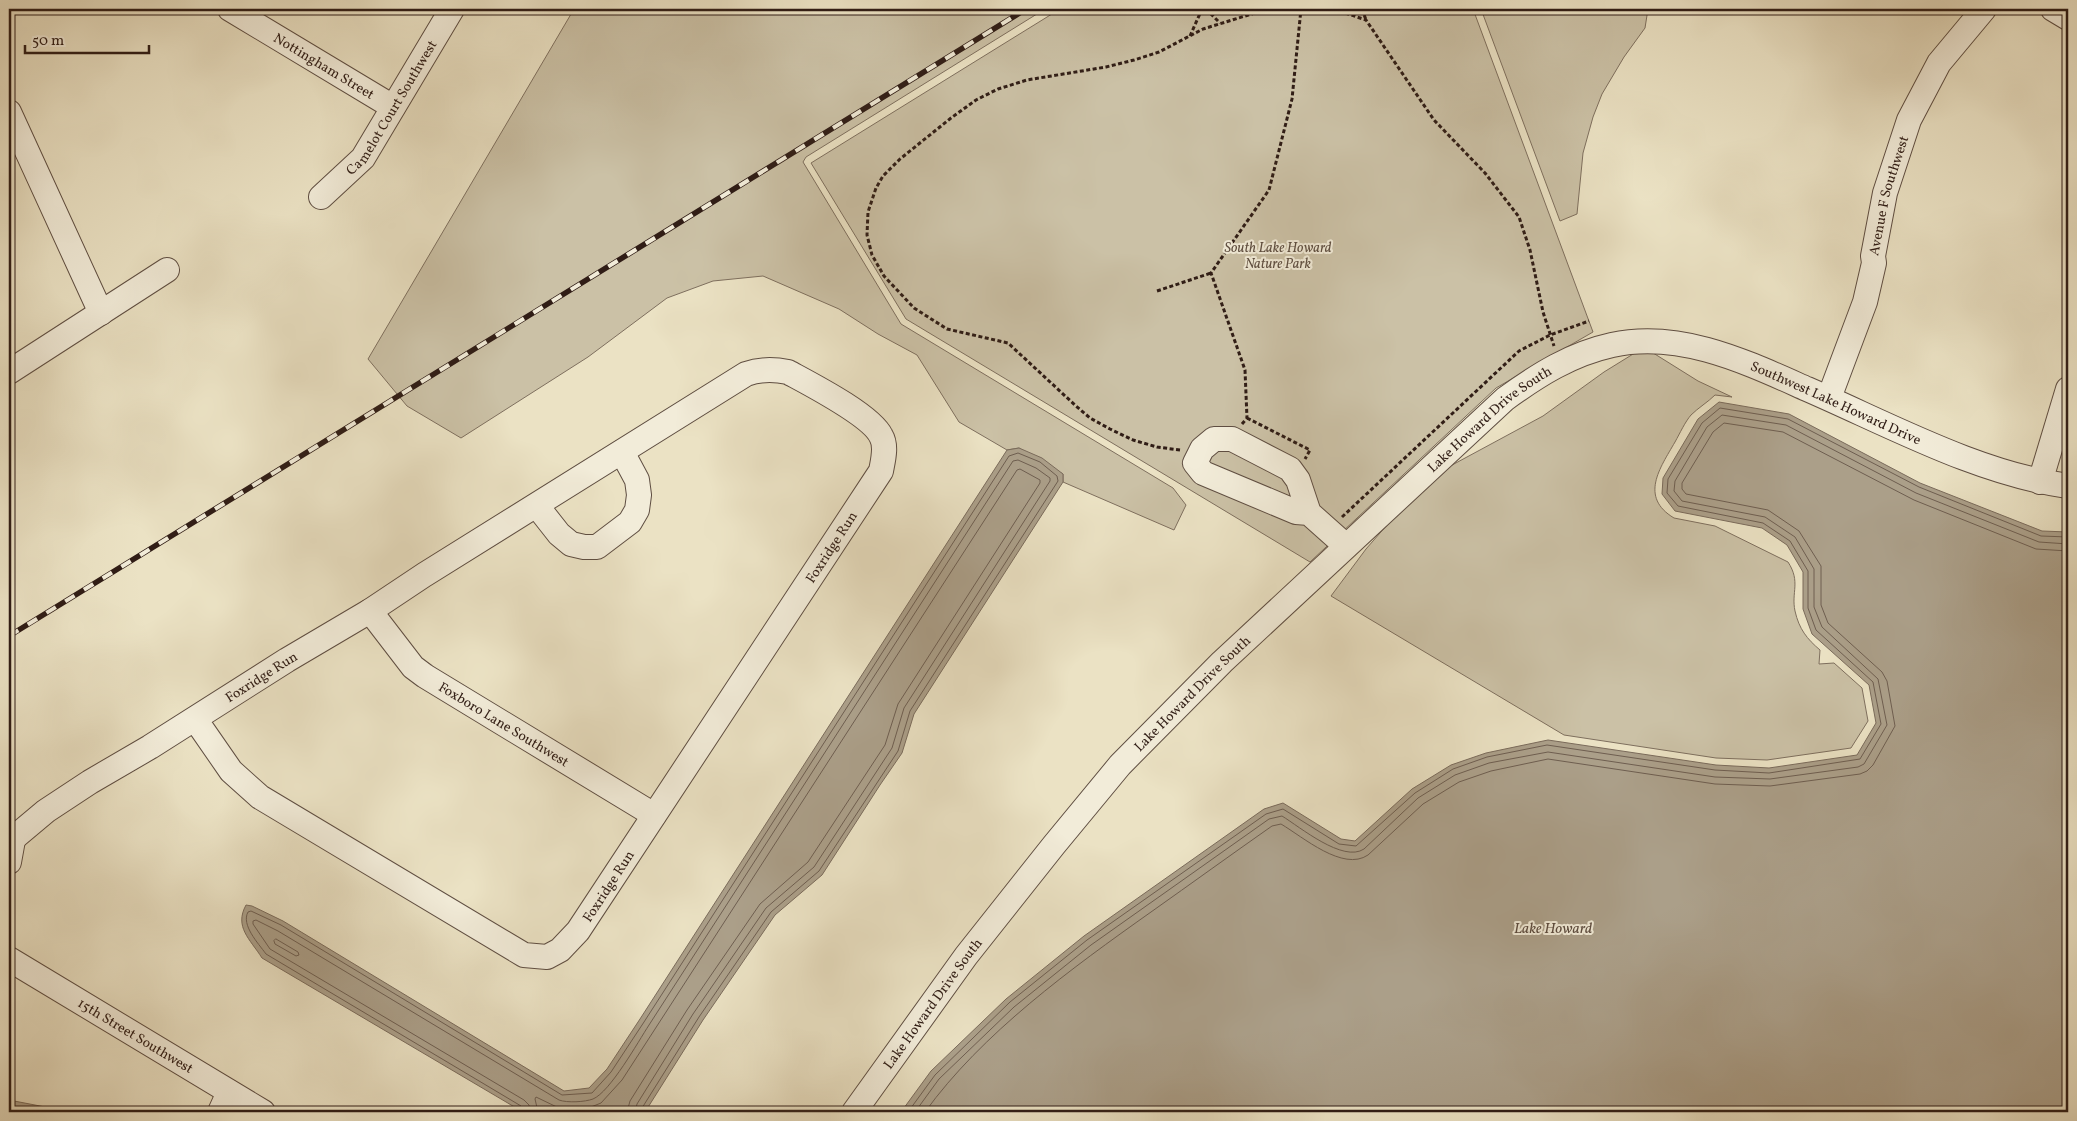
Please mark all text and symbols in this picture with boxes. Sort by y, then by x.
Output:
scale bar [25,22,149,54]
street label: Nottingham Street [270,29,378,105]
text: 50 m [32,31,64,52]
street label: Camelot Court Southwest [342,37,442,180]
street label: Avenue F Southwest [1865,133,1914,257]
park label: South Lake Howard Nature Park [1225,239,1332,274]
street label: Southwest Lake Howard Drive [1747,358,1924,450]
street label: Lake Howard Drive South [1424,362,1556,477]
street label: Foxridge Run [802,508,863,587]
street label: Lake Howard Drive South [1130,632,1255,756]
street label: Foxridge Run [222,648,301,708]
street label: Foxboro Lane Southwest [434,678,572,772]
street label: Foxridge Run [579,847,640,926]
water label: Lake Howard [1514,919,1592,940]
street label: Lake Howard Drive South [880,935,987,1073]
street label: 15th Street Southwest [74,994,196,1079]

